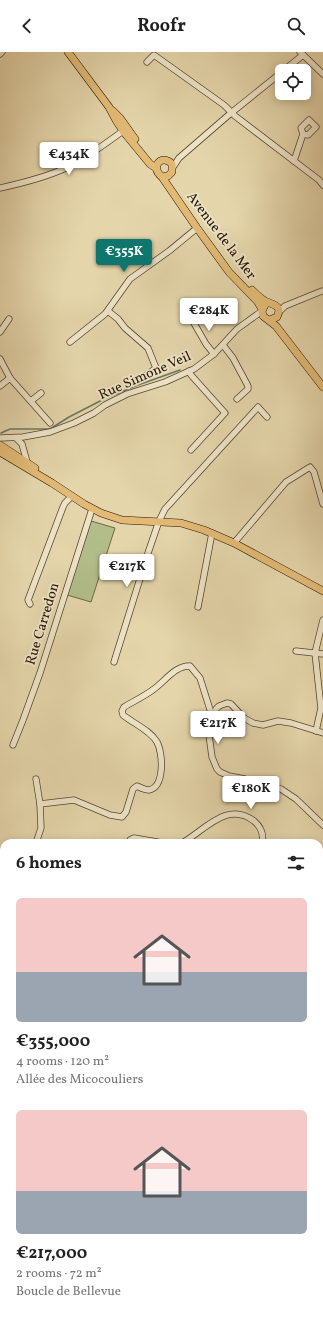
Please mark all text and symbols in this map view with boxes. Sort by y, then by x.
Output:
text: Roofr [137,14,186,39]
icon: back [16,15,38,37]
icon: search [285,15,307,37]
map controls [275,64,311,100]
button: locate [275,64,311,100]
pin: €434K [41,142,97,176]
text: €434K [49,146,89,164]
street label: Avenue de la Mer [182,188,260,284]
pin: €355K [96,239,152,273]
text: €355K [105,243,143,261]
pin: €284K [181,298,237,332]
text: €284K [189,302,229,320]
street label: Rue Simone Veil [96,347,194,405]
pin: €217K [99,554,155,588]
text: €217K [108,558,146,576]
street label: Rue Carredon [21,581,65,667]
pin: €217K [190,711,246,745]
text: €217K [199,715,237,733]
pin: €180K [223,776,279,810]
text: €180K [231,780,271,798]
text: 6 homes [16,852,82,875]
icon: filters [285,852,307,874]
icon: home [126,924,198,996]
text: €355,000 [16,1030,90,1053]
text: 4 rooms · 120 m² [16,1053,109,1071]
text: Allée des Micocouliers [16,1071,143,1089]
icon: home [126,1136,198,1208]
text: €217,000 [16,1242,87,1265]
text: 2 rooms · 72 m² [16,1265,102,1283]
text: Boucle de Bellevue [16,1283,121,1301]

